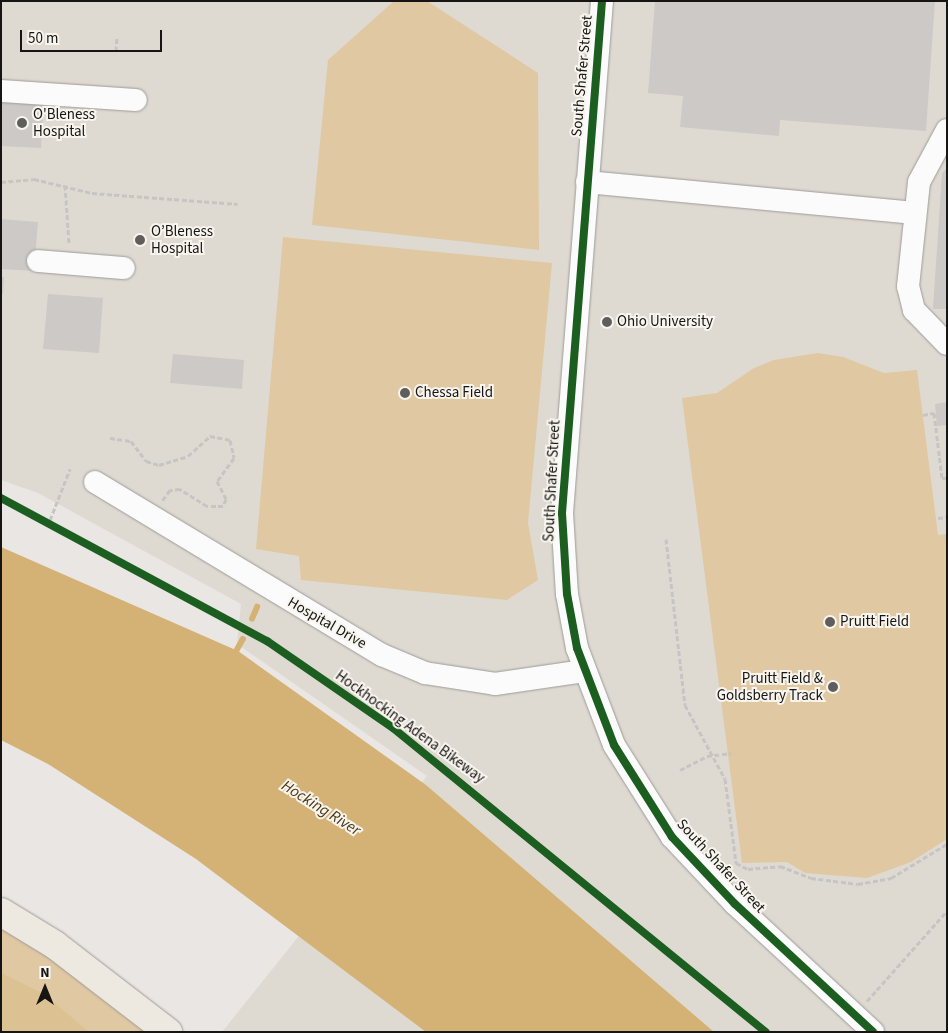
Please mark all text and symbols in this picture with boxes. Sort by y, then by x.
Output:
street label: South Shafer Street [568,15,596,137]
scale bar [22,20,165,52]
text: 50 m [28,28,58,49]
place label: O'Bleness Hospital [33,105,95,140]
marker: O'Bleness Hospital [15,116,29,130]
place label: O’Bleness Hospital [151,222,213,257]
marker: O’Bleness Hospital [133,233,147,247]
place label: Ohio University [617,313,713,331]
marker: Ohio University [601,316,613,328]
place label: Chessa Field [415,384,493,402]
marker: Chessa Field [399,387,411,399]
street label: South Shafer Street [540,420,564,542]
street label: Hospital Drive [284,593,370,653]
place label: Pruitt Field [840,613,909,631]
marker: Pruitt Field [824,616,836,628]
street label: Hockhocking Adena Bikeway [332,667,488,787]
place label: Pruitt Field & Goldsberry Track [717,669,823,704]
marker: Pruitt Field & Goldsberry Track [827,681,839,693]
water label: Hocking River [278,776,364,840]
street label: South Shafer Street [673,815,769,917]
north arrow [20,963,70,1013]
text: N [40,963,50,983]

